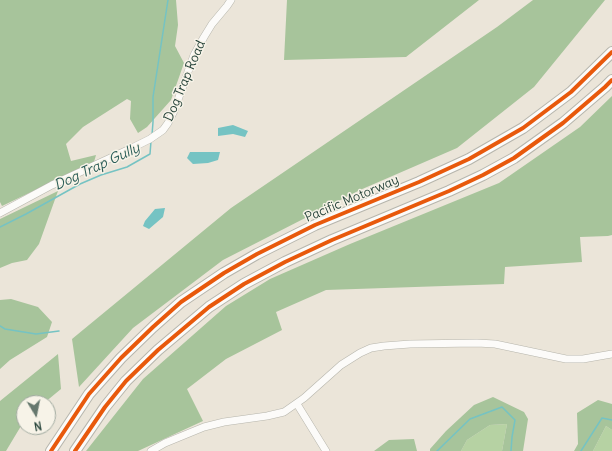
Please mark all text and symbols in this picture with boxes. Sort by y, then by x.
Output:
street label: Dog Trap Road [161,38,209,124]
water label: Dog Trap Gully [51,140,143,194]
street label: Pacific Motorway [303,172,401,226]
north arrow [16,395,56,435]
text: N [33,418,43,433]

